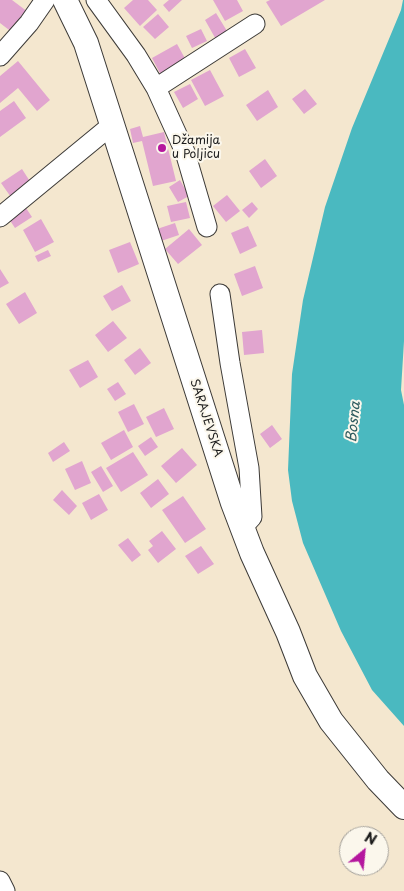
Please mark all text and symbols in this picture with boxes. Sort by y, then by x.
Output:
place label: Džamija u Poljicu [172,134,220,162]
marker: Džamija u Poljicu [156,142,168,154]
street label: SARAJEVSKA [187,377,225,459]
water label: Bosna [344,401,364,443]
north arrow [339,826,389,876]
text: N [361,826,381,850]

